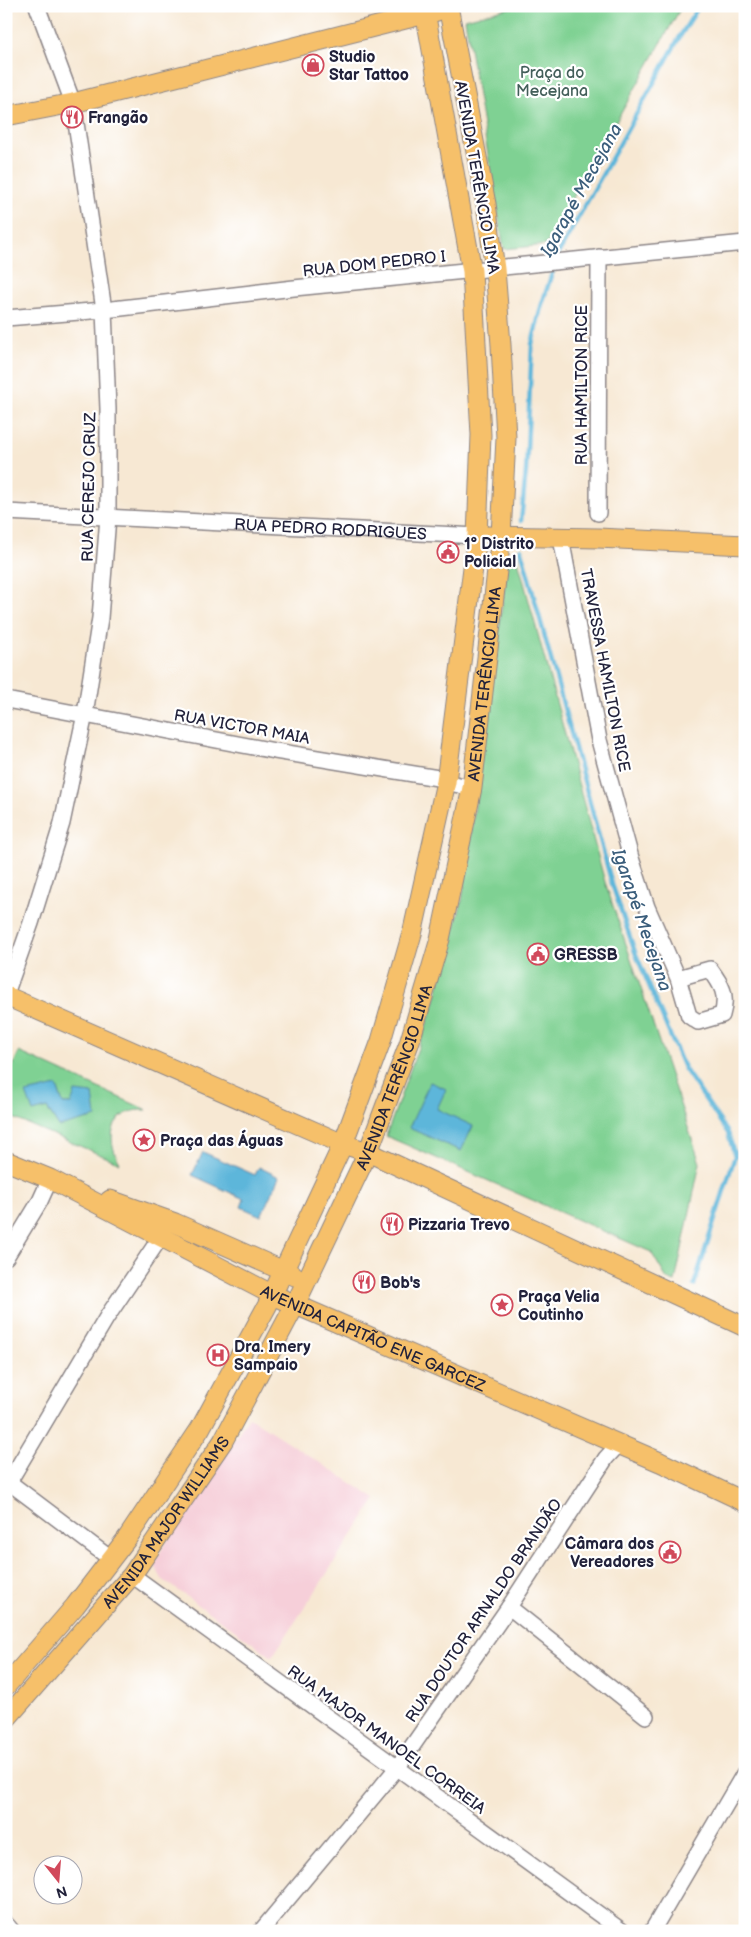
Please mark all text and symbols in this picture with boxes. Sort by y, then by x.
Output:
place label: Studio Star Tattoo [329,48,409,85]
shop icon: Studio Star Tattoo [301,53,325,77]
park label: Praça do Mecejana [516,64,588,101]
street label: AVENIDA TERÊNCIO LIMA [450,79,505,275]
restaurant icon: Frangão [60,105,84,129]
place label: Frangão [88,109,148,128]
water label: Igarapé Mecejana [536,120,627,261]
street label: RUA DOM PEDRO I [302,248,447,281]
street label: RUA HAMILTON RICE [573,305,592,465]
street label: RUA CEREJO CRUZ [79,412,100,562]
street label: RUA PEDRO RODRIGUES [234,516,427,544]
place label: 1º Distrito Policial [464,535,534,572]
public building icon: 1º Distrito Policial [436,540,460,564]
street label: TRAVESSA HAMILTON RICE [575,567,634,774]
street label: AVENIDA TERÊNCIO LIMA [465,585,506,782]
street label: RUA VICTOR MAIA [172,706,311,749]
water label: Igarapé Mecejana [607,845,676,994]
public building icon: GRESSB [526,942,550,966]
place label: GRESSB [554,946,618,965]
street label: AVENIDA TERÊNCIO LIMA [353,982,437,1173]
place icon: Praça das Águas [132,1128,156,1152]
place label: Praça das Águas [160,1129,283,1151]
restaurant icon: Pizzaria Trevo [380,1212,404,1236]
place label: Pizzaria Trevo [408,1216,510,1235]
restaurant icon: Bob's [352,1270,376,1294]
place label: Bob's [380,1274,420,1293]
street label: AVENIDA CAPITÃO ENE GARCEZ [257,1282,488,1397]
place label: Praça Velia Coutinho [518,1288,600,1325]
place icon: Praça Velia Coutinho [490,1293,514,1317]
place label: Dra. Imery Sampaio [234,1338,311,1375]
hospital icon: Dra. Imery Sampaio [206,1343,230,1367]
street label: AVENIDA MAJOR WILLIAMS [99,1433,234,1613]
street label: RUA DOUTOR ARNALDO BRANDÃO [401,1495,566,1726]
place label: Câmara dos Vereadores [565,1535,654,1572]
public building icon: Câmara dos Vereadores [658,1540,682,1564]
street label: RUA MAJOR MANOEL CORREIA [283,1662,489,1819]
north arrow [32,1854,82,1904]
text: N [54,1882,69,1902]

